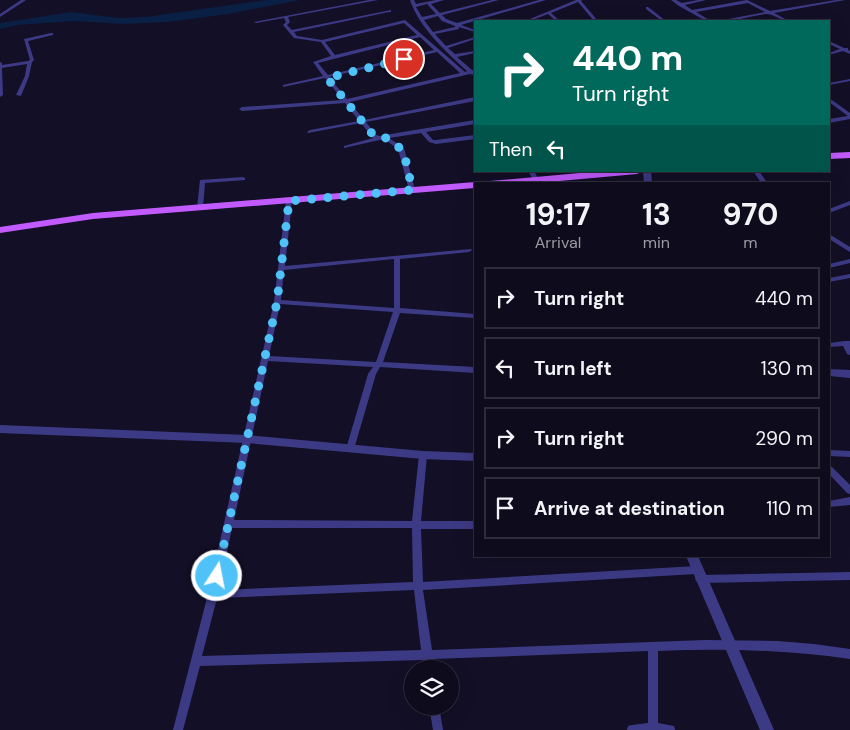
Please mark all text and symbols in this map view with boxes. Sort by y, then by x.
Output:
text: 440 m [572,35,683,81]
pin [383,38,425,80]
icon: right [489,40,554,105]
icon: arrive [390,45,418,73]
text: Turn right [572,79,669,108]
icon: left [542,135,570,163]
text: Then [489,137,532,162]
text: 19:17 [526,195,590,234]
text: 13 [642,195,671,234]
text: 970 [723,195,778,234]
text: Arrival [535,232,581,253]
text: min [643,232,670,253]
text: m [743,232,758,253]
icon: right [491,284,519,312]
text: Turn right [534,286,624,311]
text: 440 m [755,286,813,311]
icon: left [491,354,519,382]
text: Turn left [534,356,612,381]
text: 130 m [761,356,813,381]
icon: right [491,424,519,452]
text: Turn right [534,426,624,451]
text: 290 m [755,426,813,451]
icon: arrive [491,494,519,522]
text: Arrive at destination [534,496,725,521]
text: 110 m [766,496,813,521]
position arrow [190,549,242,601]
map controls [404,660,459,715]
button: layers [404,660,459,715]

